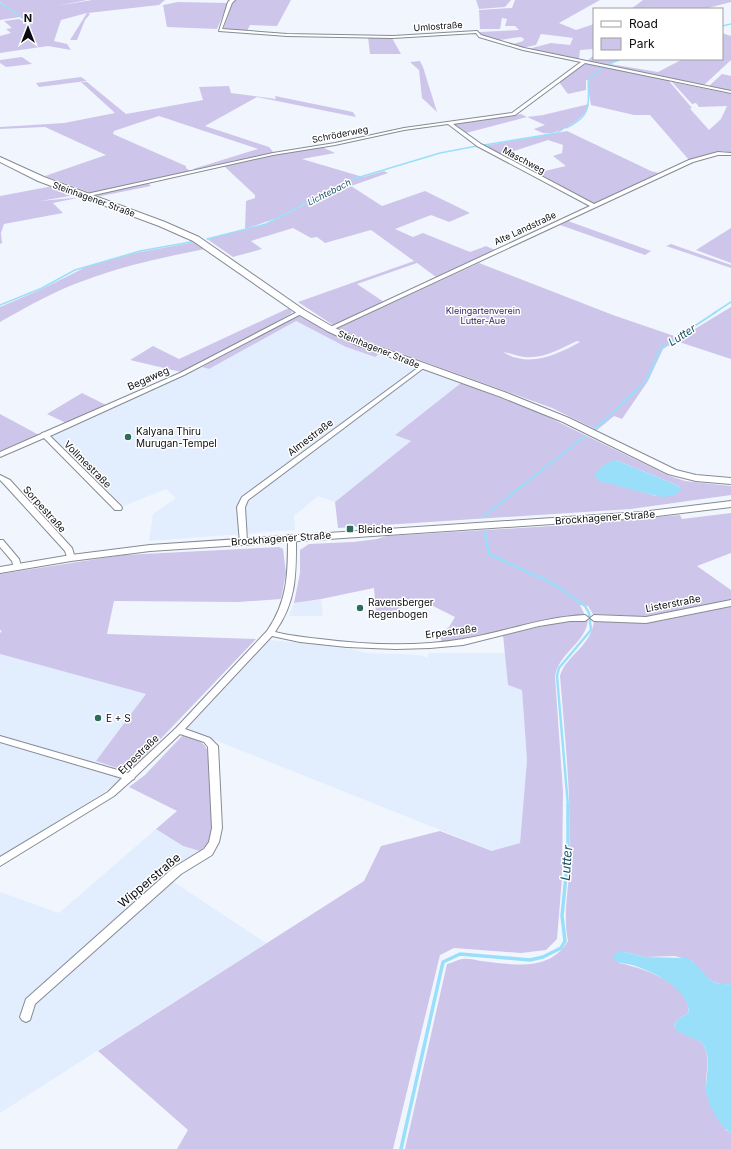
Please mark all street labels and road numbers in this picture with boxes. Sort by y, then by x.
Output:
street label: Umlostraße [413,19,463,33]
street label: Schröderweg [311,123,369,145]
street label: Maschweg [501,144,547,176]
street label: Steinhagener Straße [51,179,137,219]
street label: Alte Landstraße [492,209,558,247]
street label: Steinhagener Straße [337,328,421,370]
street label: Begaweg [125,364,171,392]
street label: Almestraße [285,416,335,458]
street label: Vollmestraße [62,438,114,490]
street label: Sorpestraße [21,483,69,535]
street label: Brockhagener Straße [555,508,656,526]
street label: Brockhagener Straße [231,529,332,547]
street label: Listerstraße [644,592,702,614]
street label: Erpestraße [425,622,478,640]
street label: Erpestraße [115,732,161,776]
street label: Wipperstraße [115,850,183,910]

